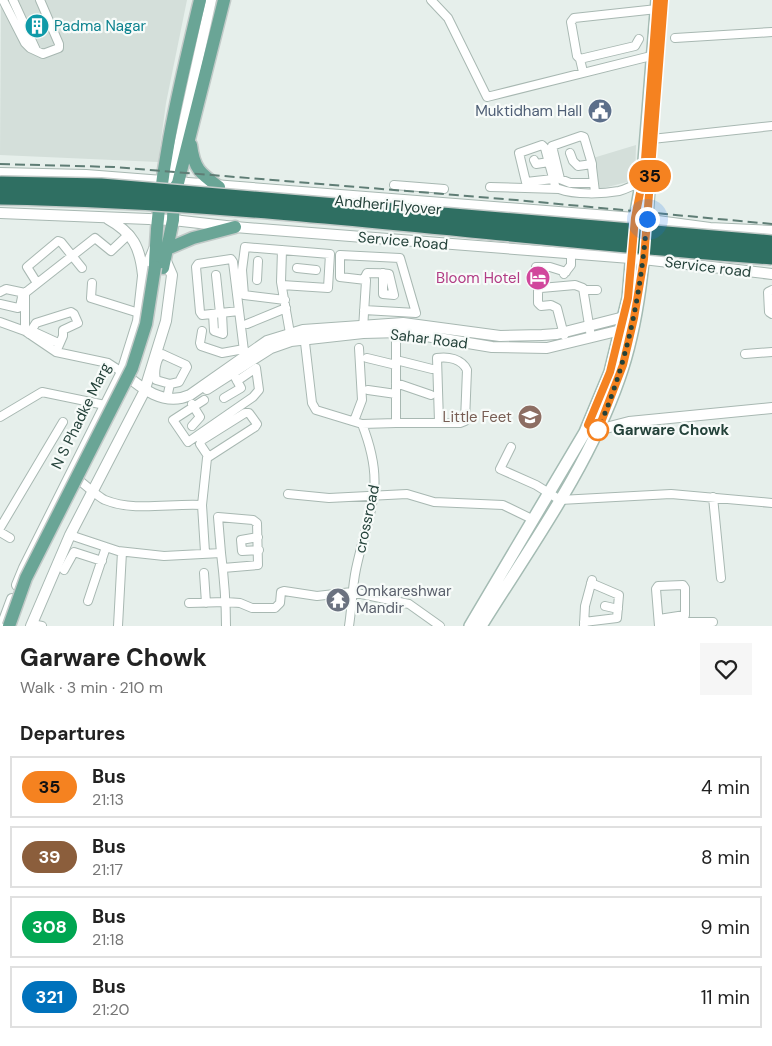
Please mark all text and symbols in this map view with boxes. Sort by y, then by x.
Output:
building icon: Padma Nagar [24,13,50,39]
place label: Padma Nagar [54,16,146,36]
public building icon: Muktidham Hall [587,98,613,124]
place label: Muktidham Hall [475,101,582,121]
line badge: 35 [628,160,672,192]
text: 35 [639,164,661,188]
street label: Andheri Flyover [334,190,443,220]
your location [635,207,660,232]
street label: Service Road [357,227,449,255]
street label: Service road [664,252,752,282]
hotel icon: Bloom Hotel [525,265,551,291]
place label: Bloom Hotel [436,268,520,288]
street label: Sahar Road [389,324,469,354]
street label: N S Phadke Marg [47,359,115,473]
school or university icon: Little Feet [517,404,543,430]
place label: Little Feet [443,407,512,427]
marker: Garware Chowk [587,419,609,441]
place label: Garware Chowk [613,420,729,440]
street label: crossroad [350,483,384,555]
place label: Omkareshwar Mandir [356,581,452,618]
temple icon: Omkareshwar Mandir [325,587,351,613]
text: Garware Chowk [20,642,207,673]
button: heart [700,643,752,695]
text: Walk · 3 min · 210 m [20,677,163,698]
text: Departures [20,721,125,746]
text: Bus [92,764,126,789]
text: 35 [38,775,61,799]
text: 4 min [701,775,750,800]
text: 21:13 [92,789,124,810]
text: Bus [92,834,126,859]
text: 39 [39,845,60,869]
text: 8 min [701,845,750,870]
text: 21:17 [92,859,123,880]
text: Bus [92,904,126,929]
text: 308 [32,915,67,939]
text: 9 min [701,915,750,940]
text: 21:18 [92,929,124,950]
text: Bus [92,974,126,999]
text: 321 [36,985,63,1009]
text: 11 min [701,985,750,1010]
text: 21:20 [92,999,129,1020]

